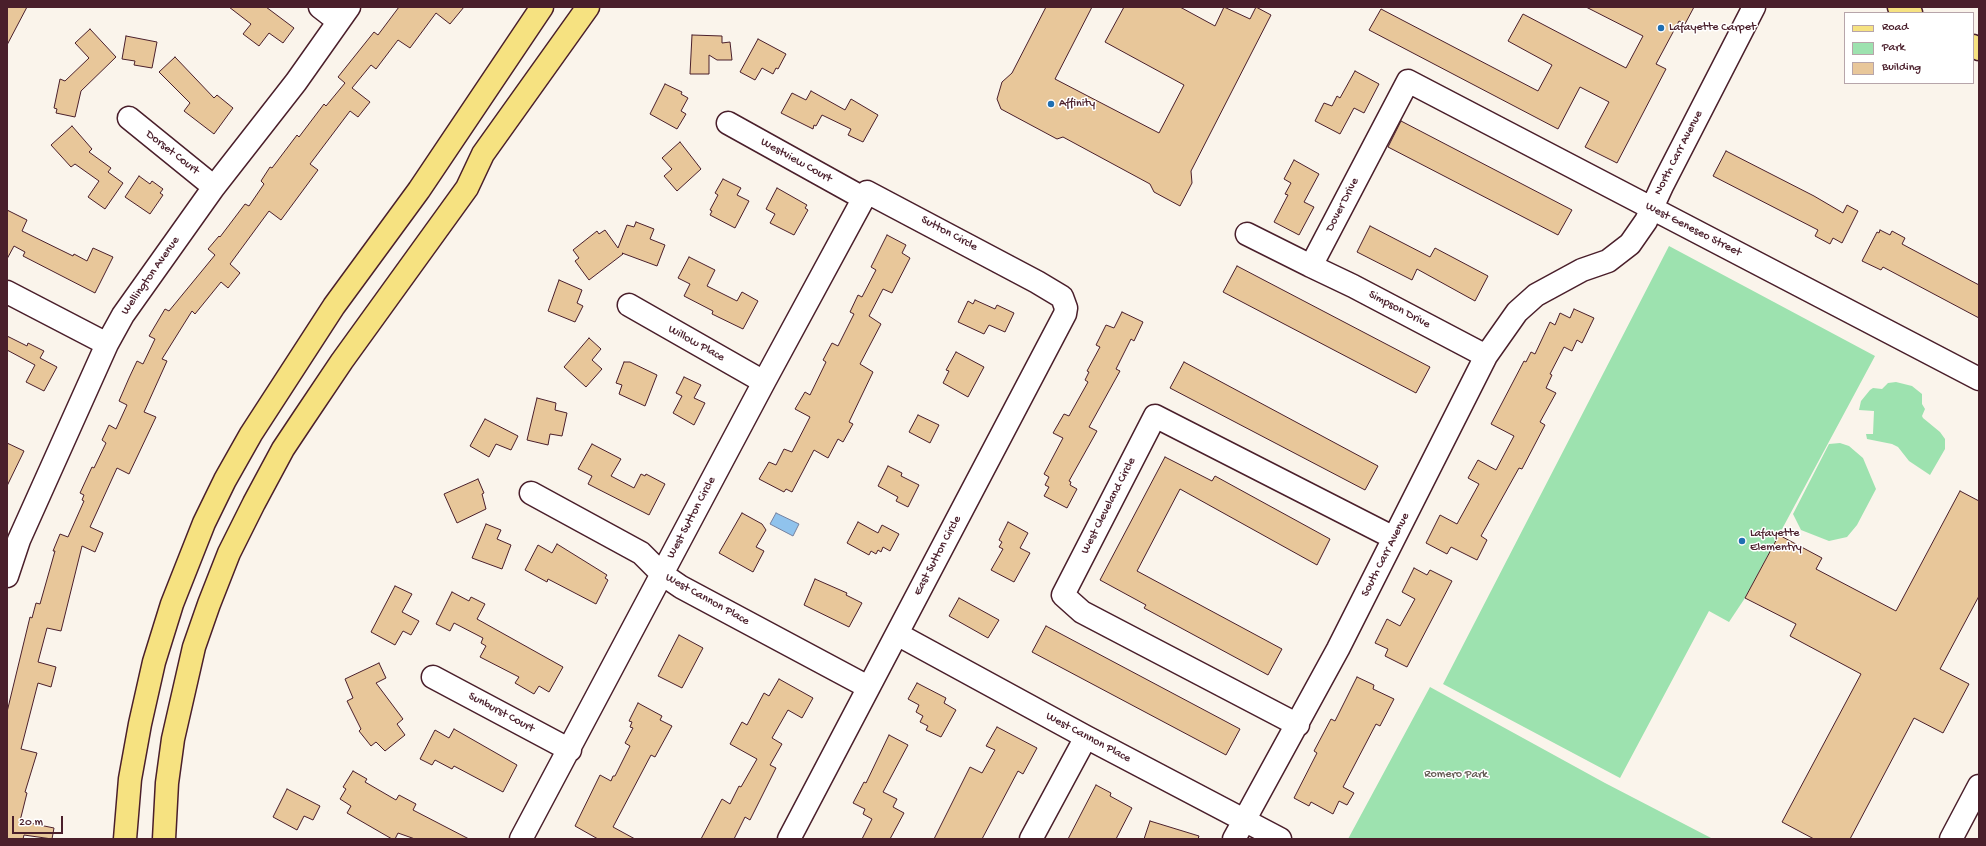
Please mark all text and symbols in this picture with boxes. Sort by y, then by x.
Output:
legend [1844,12,1974,84]
place label: Lafayette Carpet [1669,21,1756,35]
text: Road [1882,21,1908,35]
marker: Lafayette Carpet [1656,23,1666,33]
text: Park [1882,41,1905,55]
text: Building [1882,61,1921,75]
place label: Affinity [1059,97,1095,111]
marker: Affinity [1046,99,1056,109]
street label: North Carr Avenue [1651,108,1707,198]
street label: Dorset Court [142,128,202,178]
street label: Westview Court [758,135,834,187]
street label: Dover Drive [1323,176,1363,234]
street label: West Geneseo Street [1643,200,1743,260]
street label: Sutton Circle [918,213,980,255]
street label: Wellington Avenue [119,234,183,318]
street label: Simpson Drive [1366,288,1432,332]
street label: Willow Place [665,323,727,365]
street label: West Cleveland Circle [1078,455,1140,557]
street label: West Sutton Circle [664,475,720,561]
street label: South Carr Avenue [1359,511,1413,599]
street label: East Sutton Circle [911,514,965,598]
place label: Lafayette Elementry [1750,527,1802,555]
marker: Lafayette Elementry [1737,536,1747,546]
street label: West Cannon Place [662,571,752,629]
street label: Sunburst Court [465,690,537,736]
street label: West Cannon Place [1043,710,1133,766]
park label: Romero Park [1424,768,1488,782]
scale bar [14,808,65,834]
text: 20 m [19,816,43,830]

